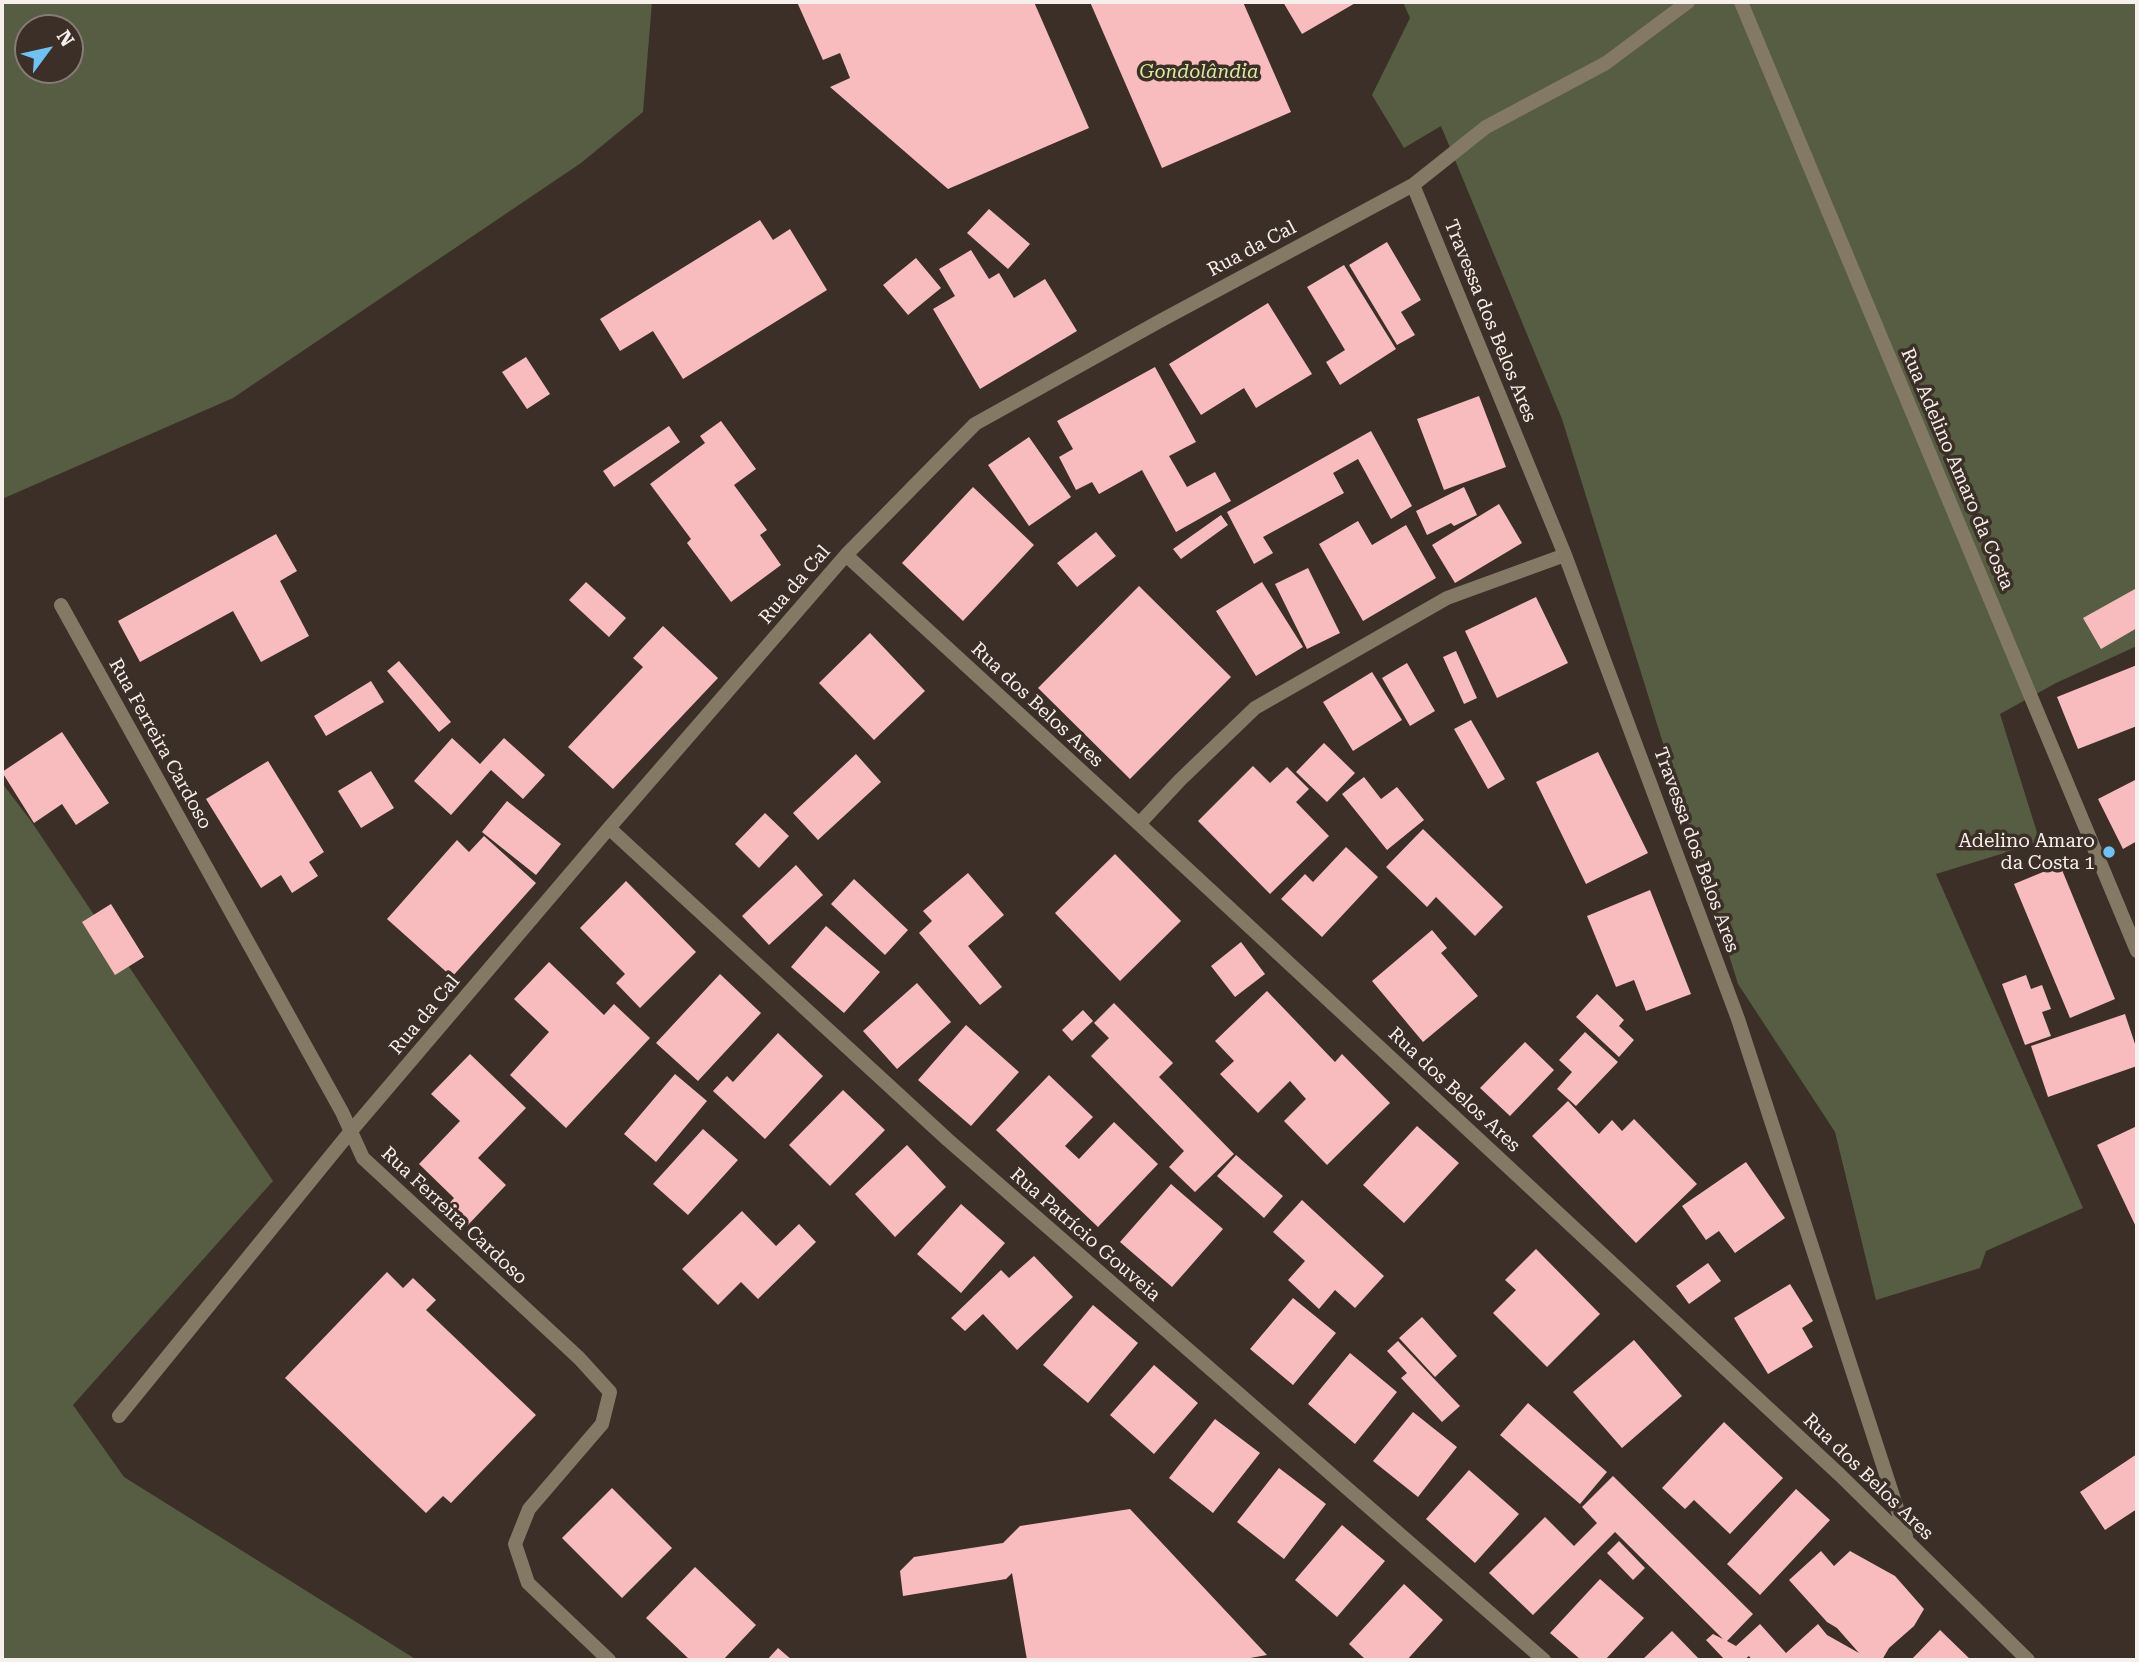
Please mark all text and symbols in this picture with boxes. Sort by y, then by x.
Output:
north arrow [14,14,84,84]
text: N [52,26,79,51]
park label: Gondolândia [1140,61,1258,83]
street label: Rua da Cal [1204,216,1300,282]
street label: Travessa dos Belos Ares [1439,216,1541,426]
street label: Rua Adelino Amaro da Costa [1896,345,2018,593]
street label: Rua da Cal [755,541,835,629]
street label: Rua dos Belos Ares [966,638,1108,772]
street label: Rua Ferreira Cardoso [104,655,216,833]
street label: Travessa dos Belos Ares [1648,744,1744,956]
place label: Adelino Amaro da Costa 1 [1958,830,2095,874]
marker: Adelino Amaro da Costa 1 [2101,844,2117,860]
street label: Rua da Cal [385,971,465,1059]
street label: Rua dos Belos Ares [1383,1023,1525,1157]
street label: Rua Ferreira Cardoso [376,1142,532,1290]
street label: Rua Patrício Gouveia [1005,1163,1165,1307]
street label: Rua dos Belos Ares [1798,1409,1938,1545]

